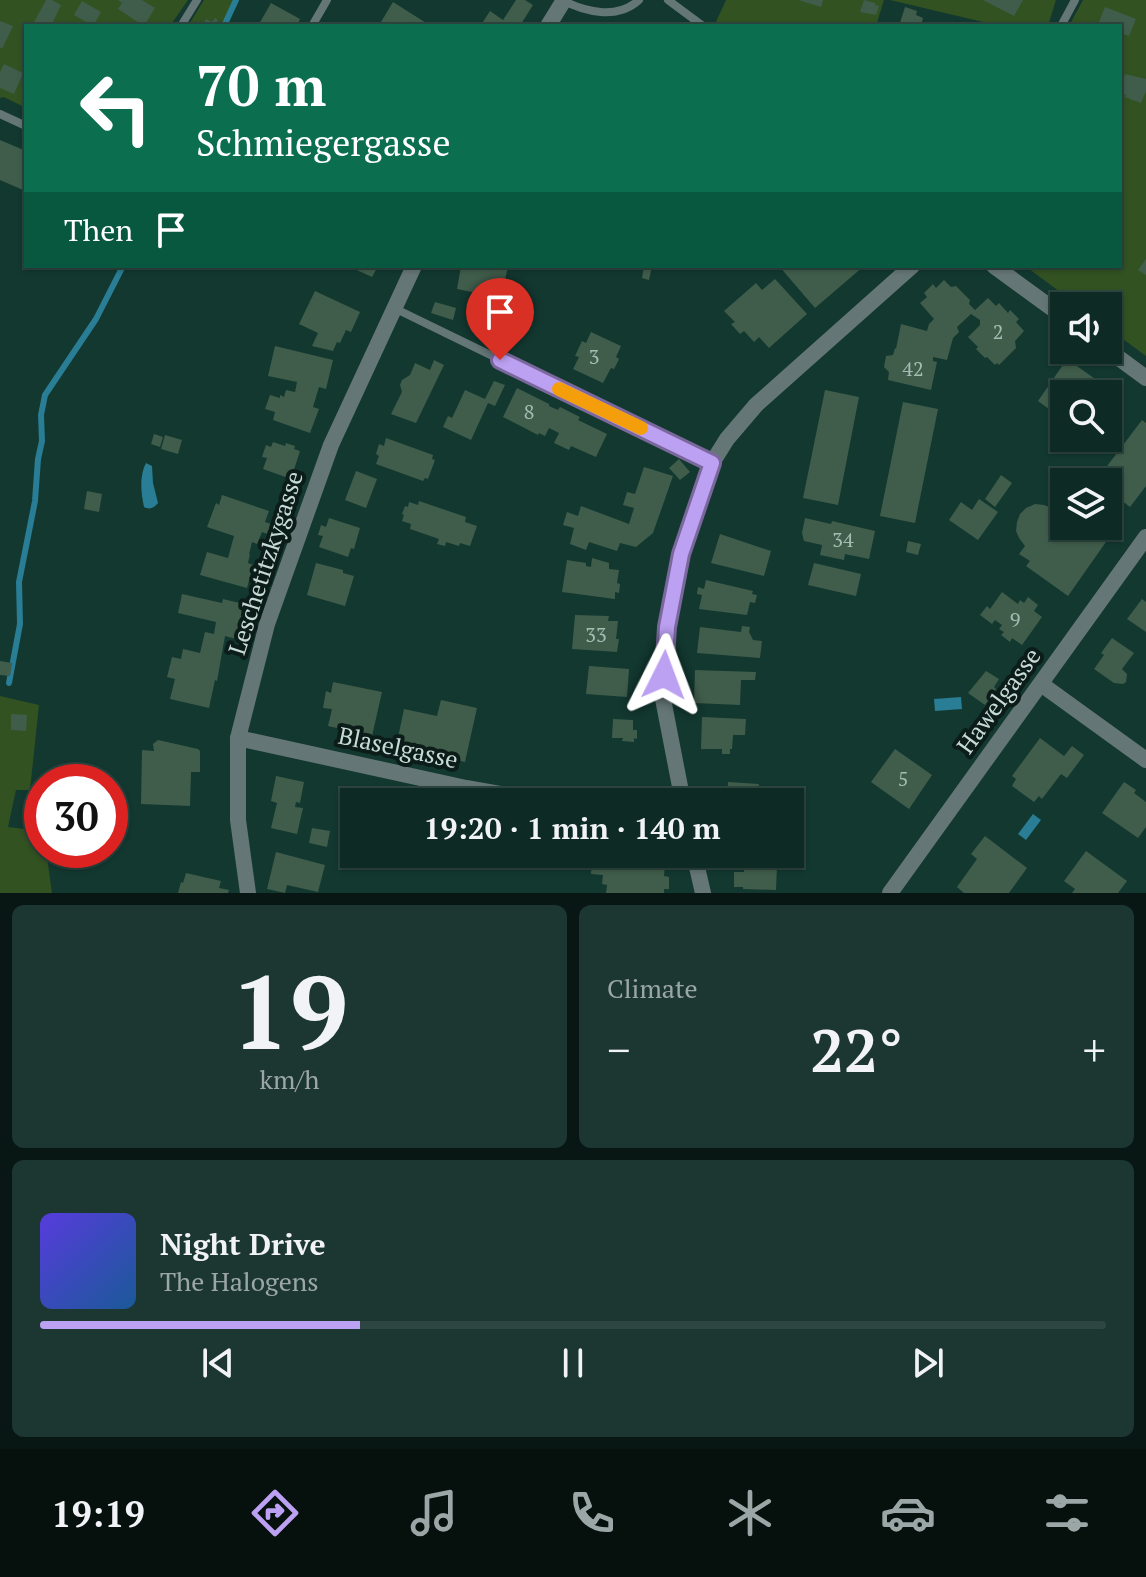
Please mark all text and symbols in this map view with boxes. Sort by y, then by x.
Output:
text: 70 m [196,48,326,122]
icon: left [64,56,168,160]
text: Schmiegergasse [196,119,450,166]
icon: arrive [149,208,193,252]
text: Then [64,210,133,250]
pin [466,278,534,360]
icon: arrive [478,290,522,334]
map controls [1050,292,1122,540]
button: sound [1050,292,1122,364]
house number: 2 [993,318,1003,345]
house number: 3 [589,343,599,370]
house number: 42 [902,355,924,382]
button: search [1050,380,1122,452]
house number: 8 [524,398,534,425]
street label: Leschetitzkygasse [220,467,310,659]
button: layers [1050,468,1122,540]
house number: 34 [832,526,854,553]
house number: 9 [1010,606,1020,633]
house number: 33 [585,621,607,648]
position arrow [622,633,706,717]
street label: Hawelgasse [949,641,1047,760]
street label: Blaselgasse [336,719,461,775]
speed limit sign: 30 [24,764,128,868]
house number: 5 [898,765,908,792]
text: 19:20 · 1 min · 140 m [424,808,720,848]
text: 19 [231,941,348,1079]
text: Climate [607,971,698,1005]
text: 22° [810,1010,903,1089]
text: − [607,1020,630,1079]
text: + [1083,1020,1106,1079]
text: km/h [259,1062,320,1096]
text: Night Drive [160,1224,326,1264]
text: The Halogens [160,1264,318,1298]
icon: previous [196,1341,240,1385]
icon: pause [551,1341,595,1385]
icon: next [906,1341,950,1385]
icon: directions [247,1485,303,1541]
icon: music [406,1485,462,1541]
icon: phone [564,1485,620,1541]
icon: climate [722,1485,778,1541]
icon: car [880,1485,936,1541]
icon: filters [1039,1485,1095,1541]
text: 19:19 [51,1490,145,1537]

